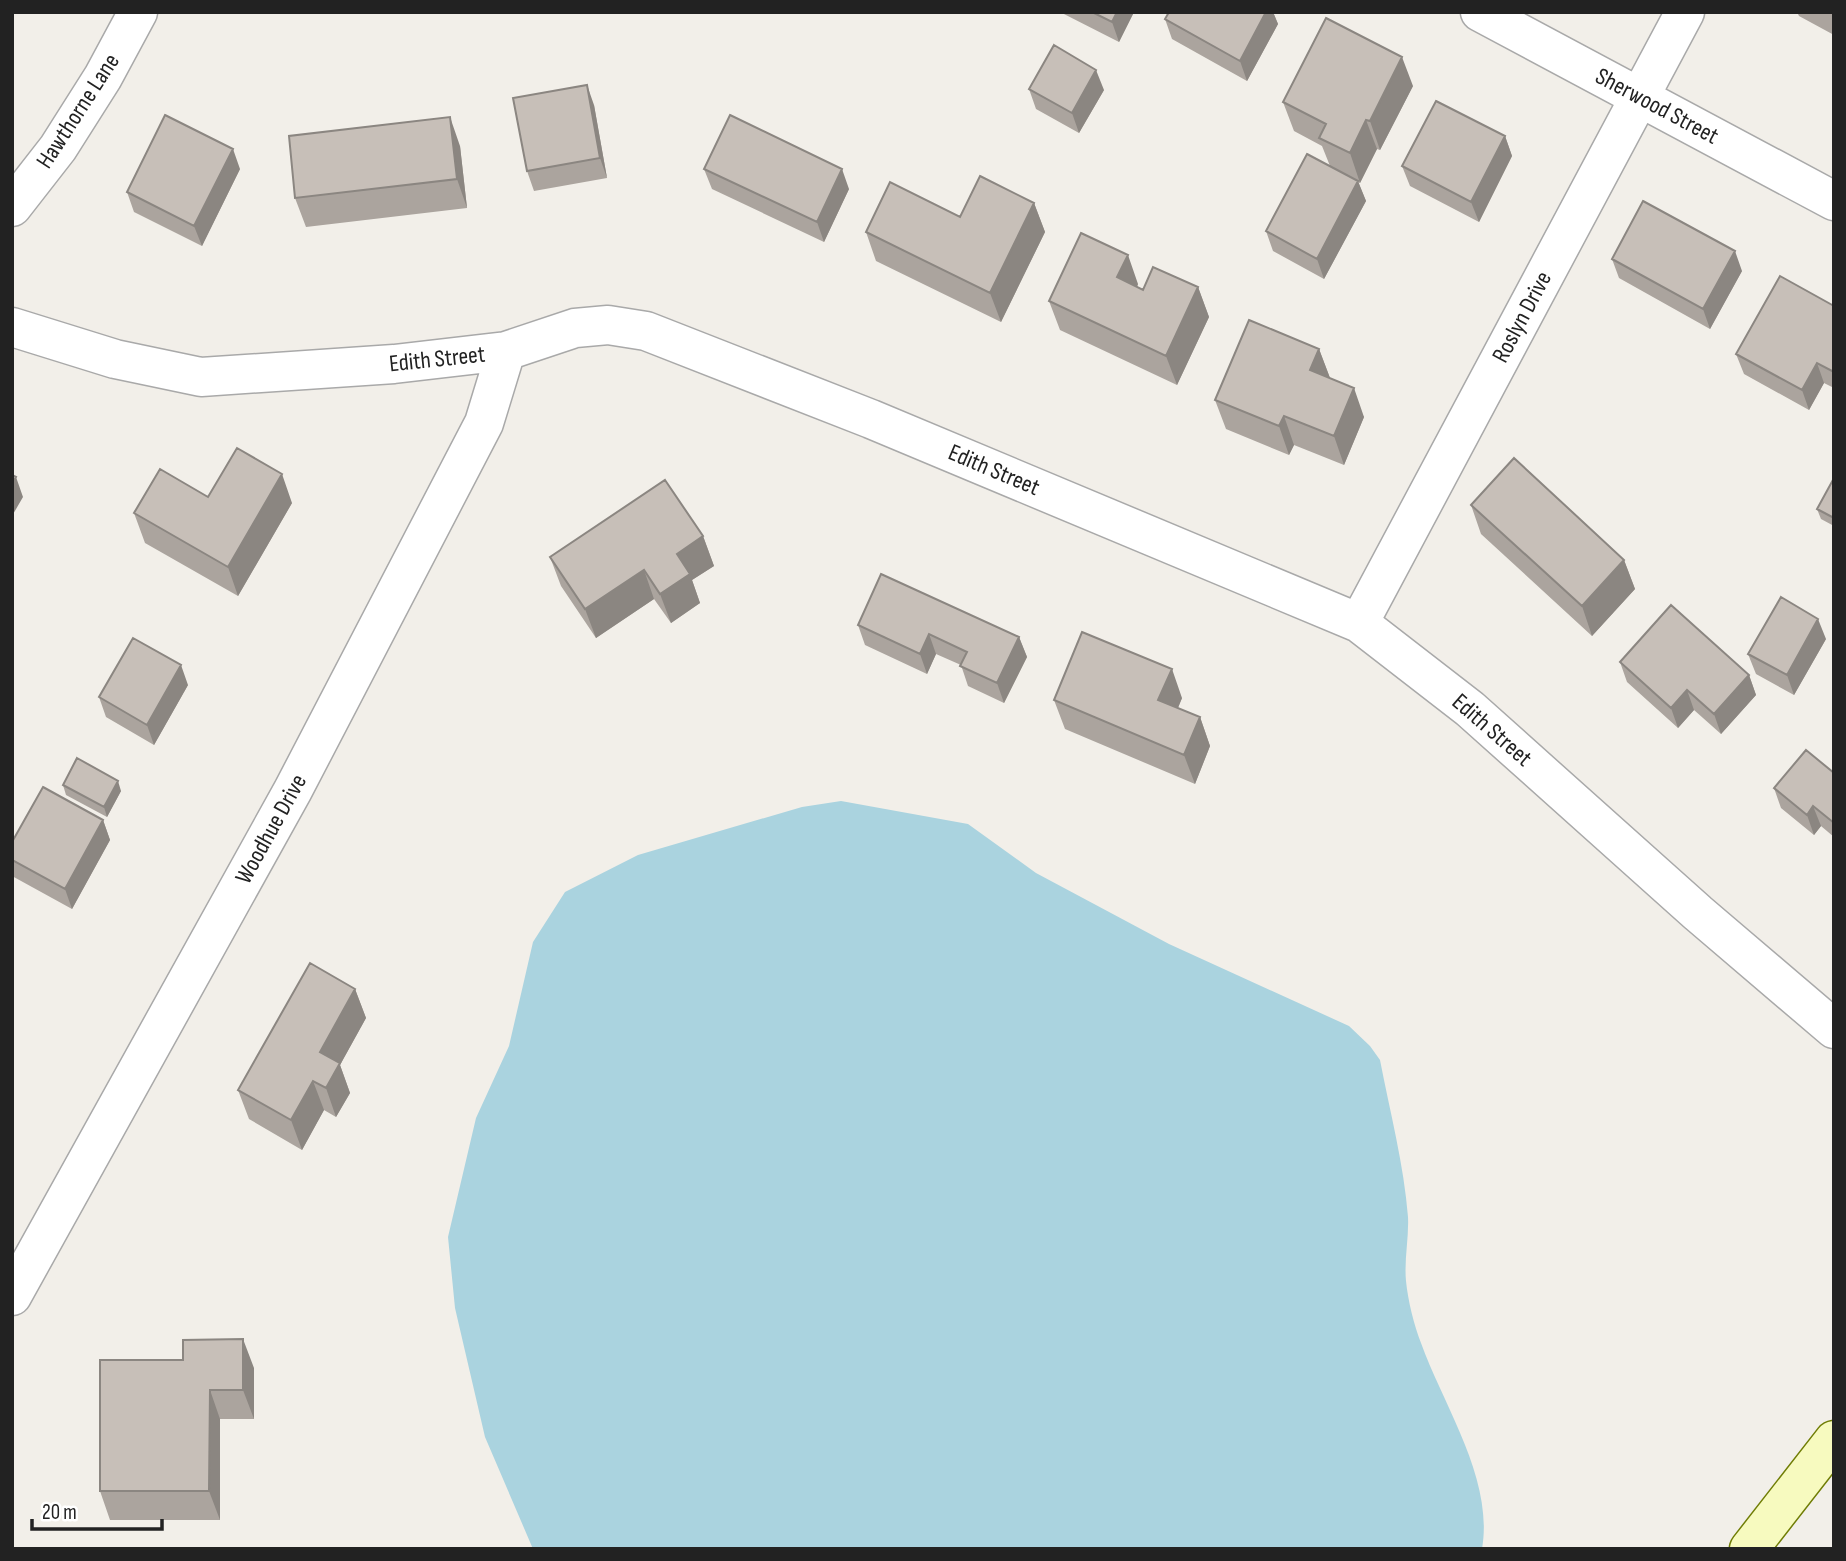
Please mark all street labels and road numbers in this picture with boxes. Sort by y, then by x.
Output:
street label: Hawthorne Lane [30,48,126,174]
street label: Sherwood Street [1591,61,1723,151]
street label: Roslyn Drive [1486,266,1558,368]
street label: Edith Street [388,340,486,378]
street label: Edith Street [944,438,1044,502]
street label: Edith Street [1446,687,1538,773]
street label: Woodhue Drive [229,769,313,889]

